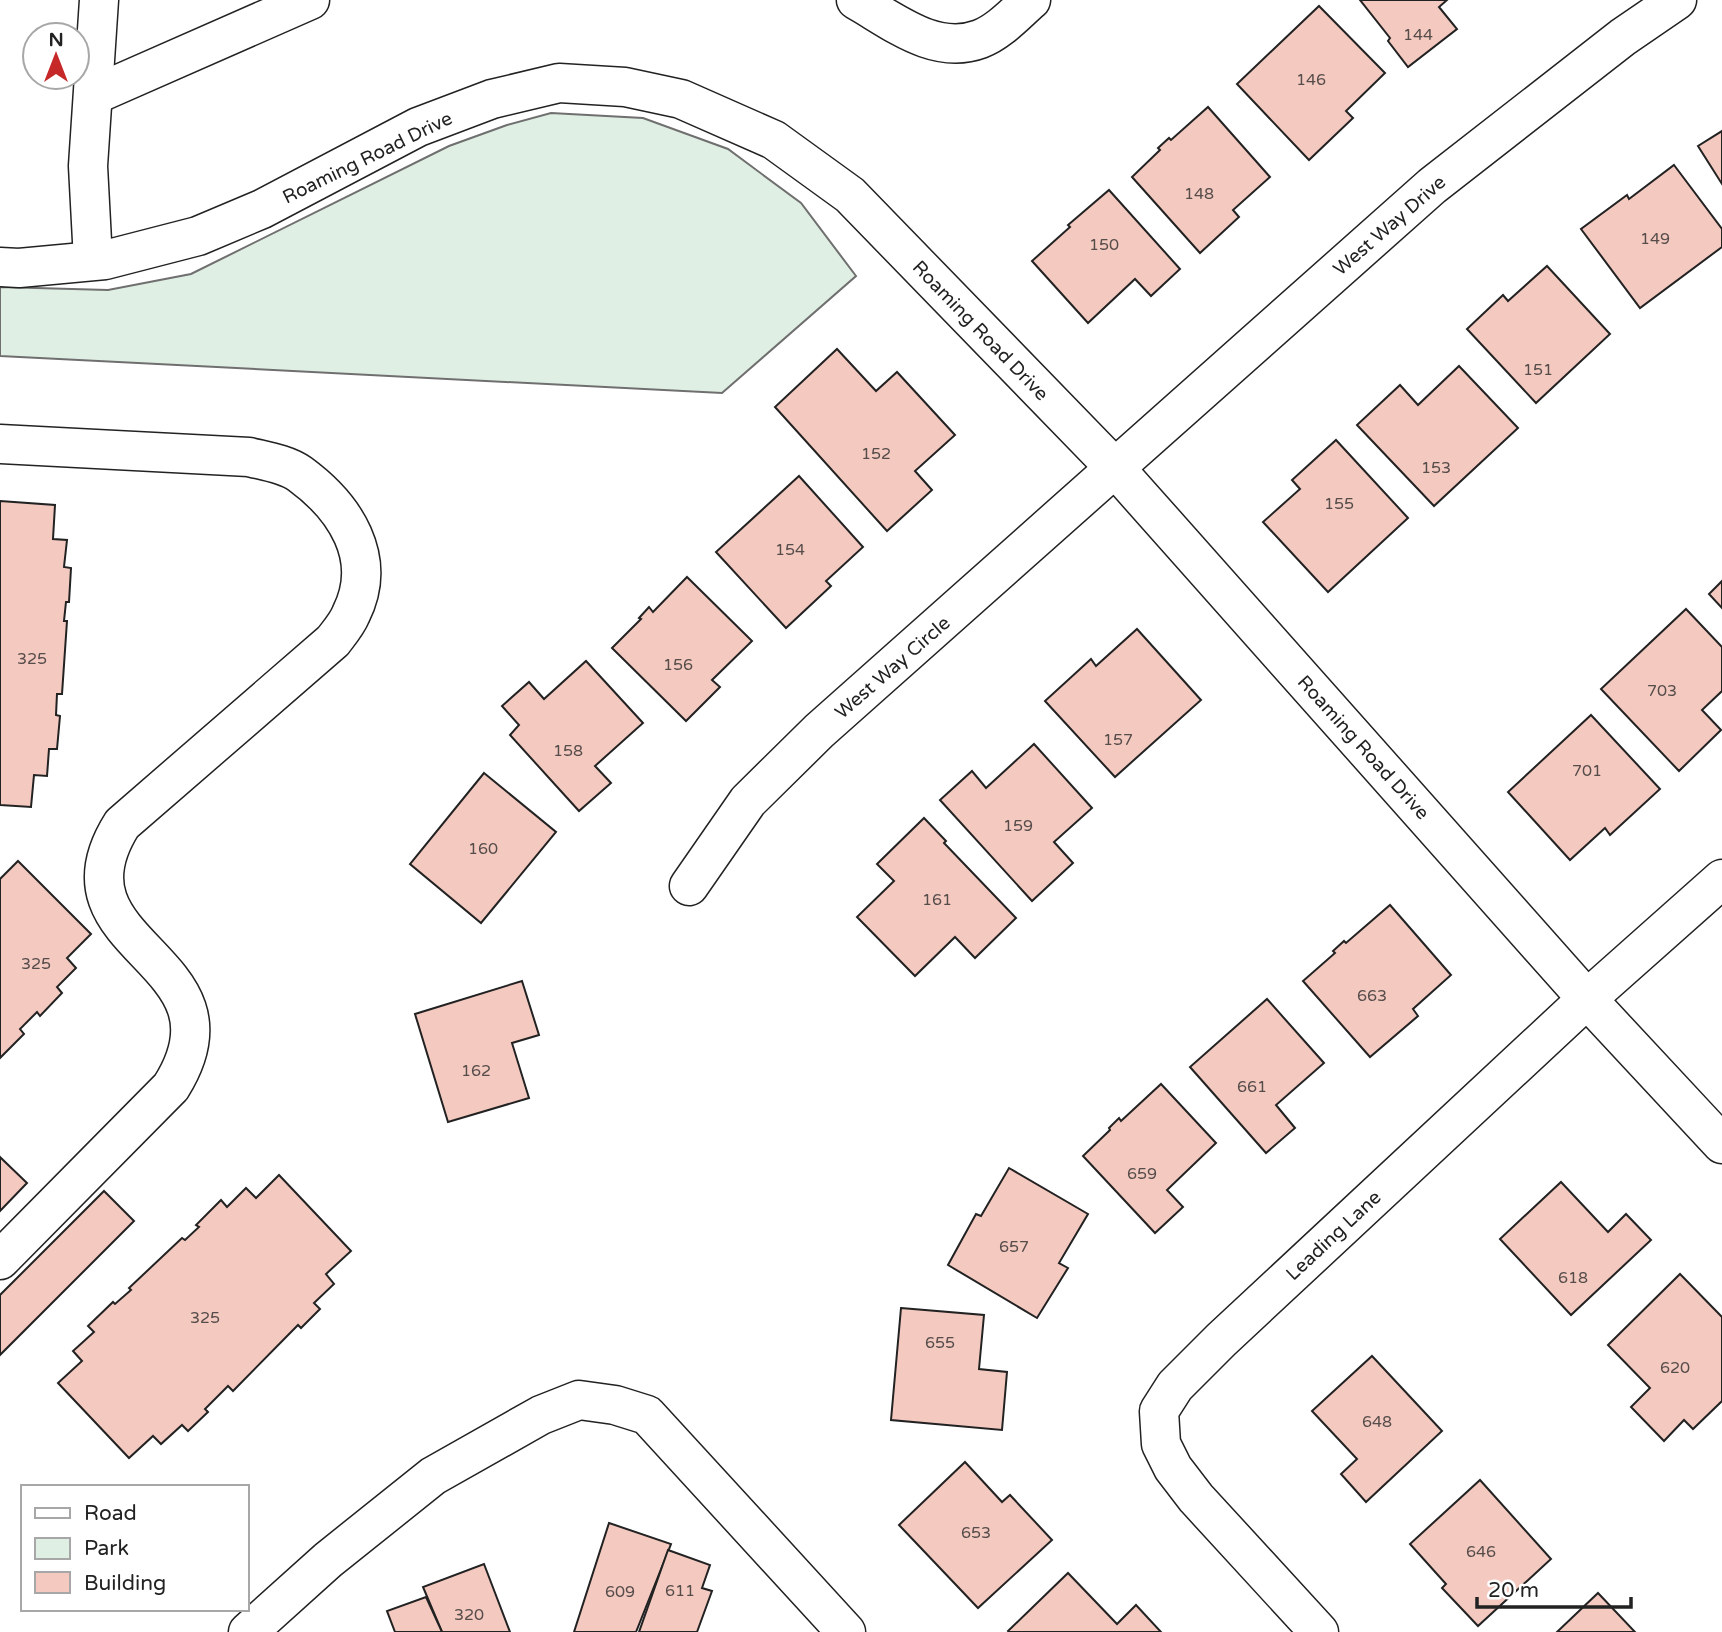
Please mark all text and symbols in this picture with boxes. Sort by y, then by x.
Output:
north arrow [21,21,91,91]
house number: 144 [1403,25,1433,45]
text: N [48,29,64,51]
house number: 146 [1296,70,1326,90]
street label: Roaming Road Drive [279,107,456,209]
street label: West Way Drive [1329,171,1450,280]
house number: 148 [1184,184,1214,204]
house number: 149 [1640,229,1670,249]
house number: 150 [1089,235,1119,255]
street label: Roaming Road Drive [908,256,1053,405]
house number: 151 [1523,360,1553,380]
house number: 152 [861,444,891,464]
house number: 153 [1421,458,1451,478]
house number: 155 [1324,494,1354,514]
house number: 154 [775,540,805,560]
street label: West Way Circle [831,612,955,724]
house number: 325 [17,649,47,669]
house number: 156 [663,655,693,675]
street label: Roaming Road Drive [1293,671,1434,824]
house number: 703 [1647,681,1677,701]
house number: 157 [1103,730,1133,750]
house number: 158 [553,741,583,761]
house number: 701 [1572,761,1602,781]
house number: 159 [1003,816,1033,836]
house number: 160 [468,839,498,859]
house number: 161 [922,890,952,910]
house number: 325 [21,954,51,974]
house number: 663 [1357,986,1387,1006]
house number: 162 [461,1061,491,1081]
house number: 661 [1237,1077,1267,1097]
house number: 659 [1127,1164,1157,1184]
street label: Leading Lane [1282,1186,1386,1285]
house number: 657 [999,1237,1029,1257]
house number: 618 [1558,1268,1588,1288]
house number: 325 [190,1308,220,1328]
house number: 655 [925,1333,955,1353]
house number: 620 [1660,1358,1690,1378]
house number: 648 [1362,1412,1392,1432]
legend [21,1485,248,1611]
text: Road [84,1501,137,1526]
house number: 653 [961,1523,991,1543]
text: Park [84,1536,129,1561]
house number: 646 [1466,1542,1496,1562]
scale bar [1477,1566,1631,1610]
text: Building [84,1571,166,1596]
text: 20 m [1488,1578,1539,1603]
house number: 611 [665,1581,695,1601]
house number: 609 [605,1582,635,1602]
house number: 320 [454,1605,484,1625]

